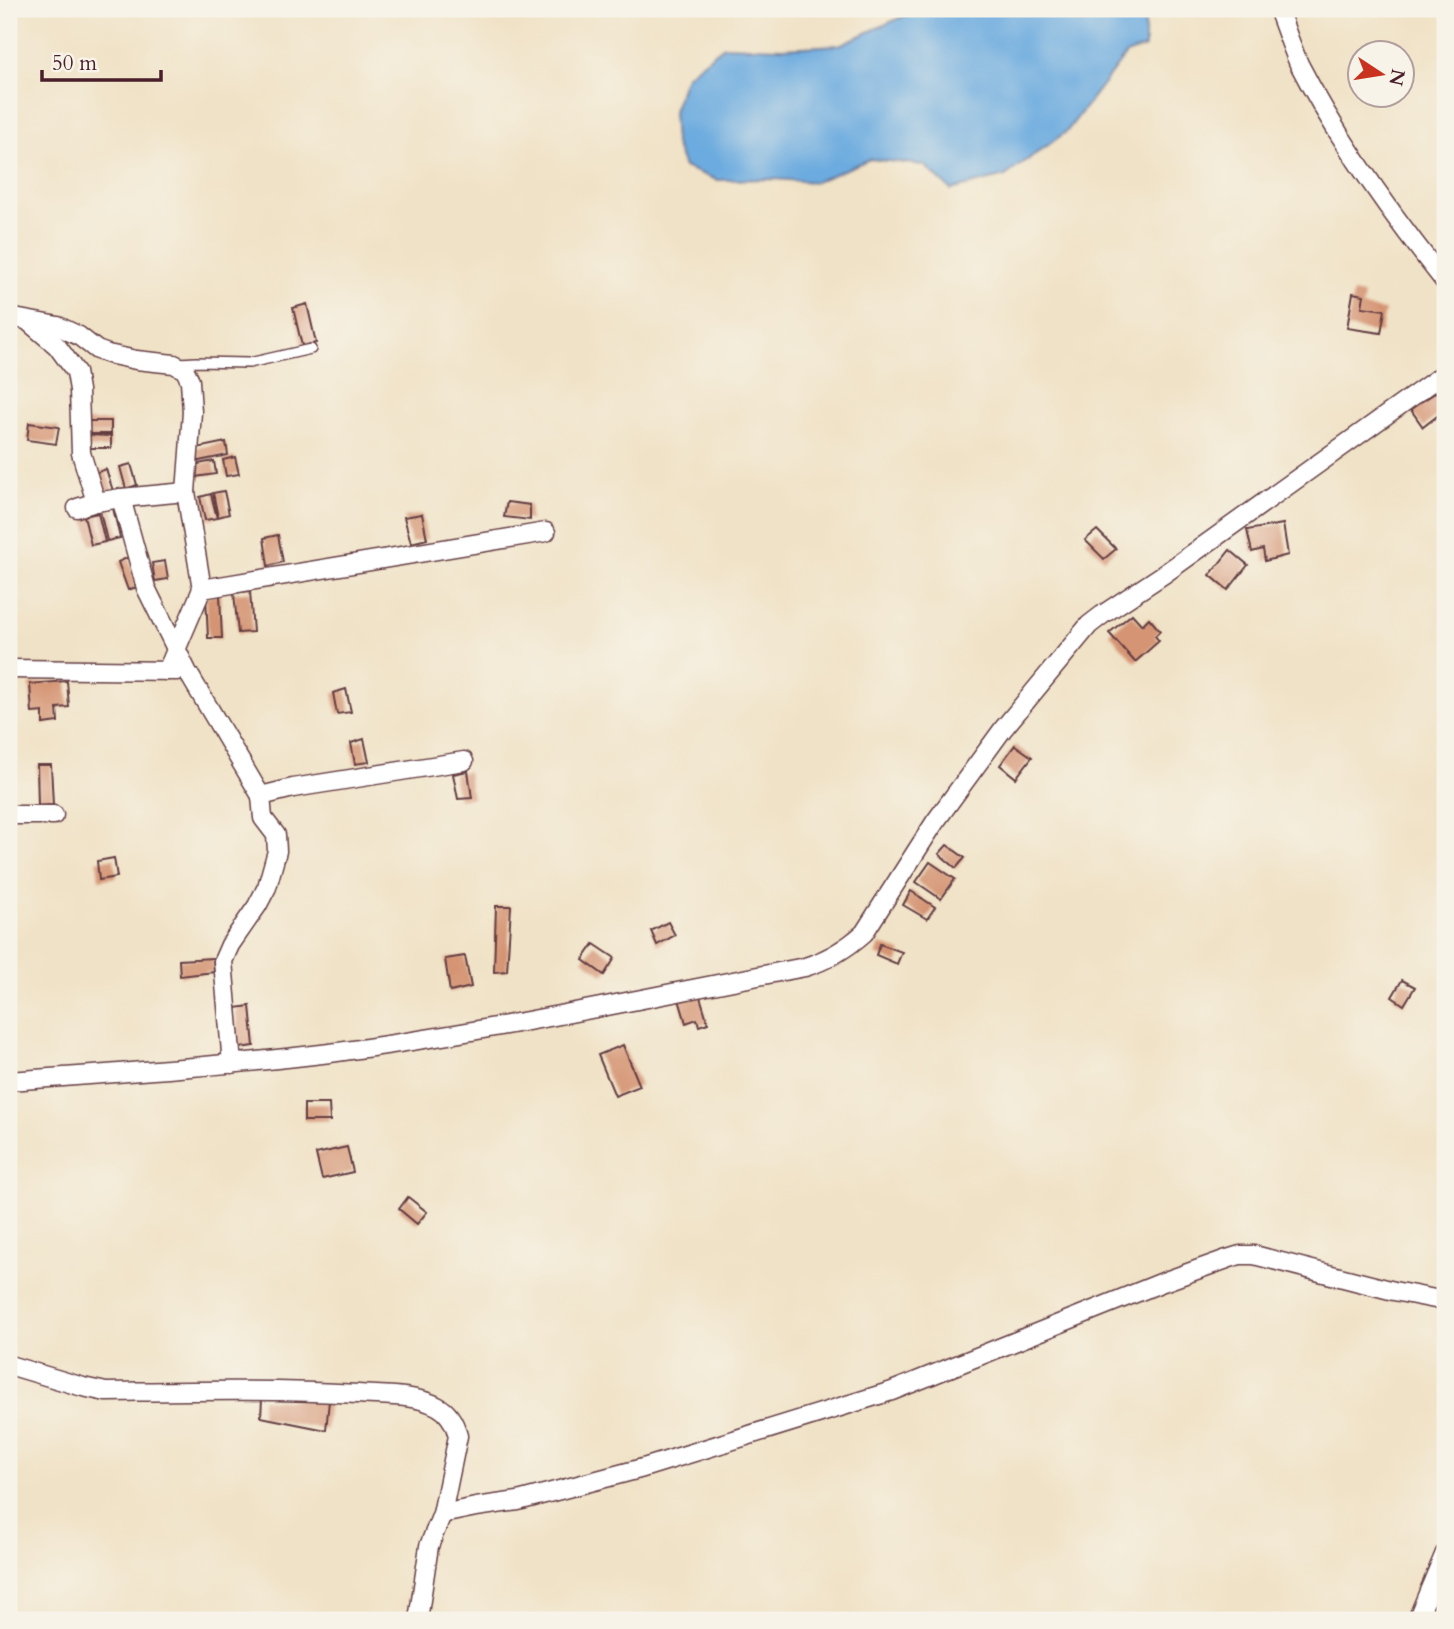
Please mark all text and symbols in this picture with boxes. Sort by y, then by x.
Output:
scale bar [42,38,161,82]
north arrow [1346,38,1416,108]
text: 50 m [52,49,97,78]
text: N [1382,67,1411,89]

